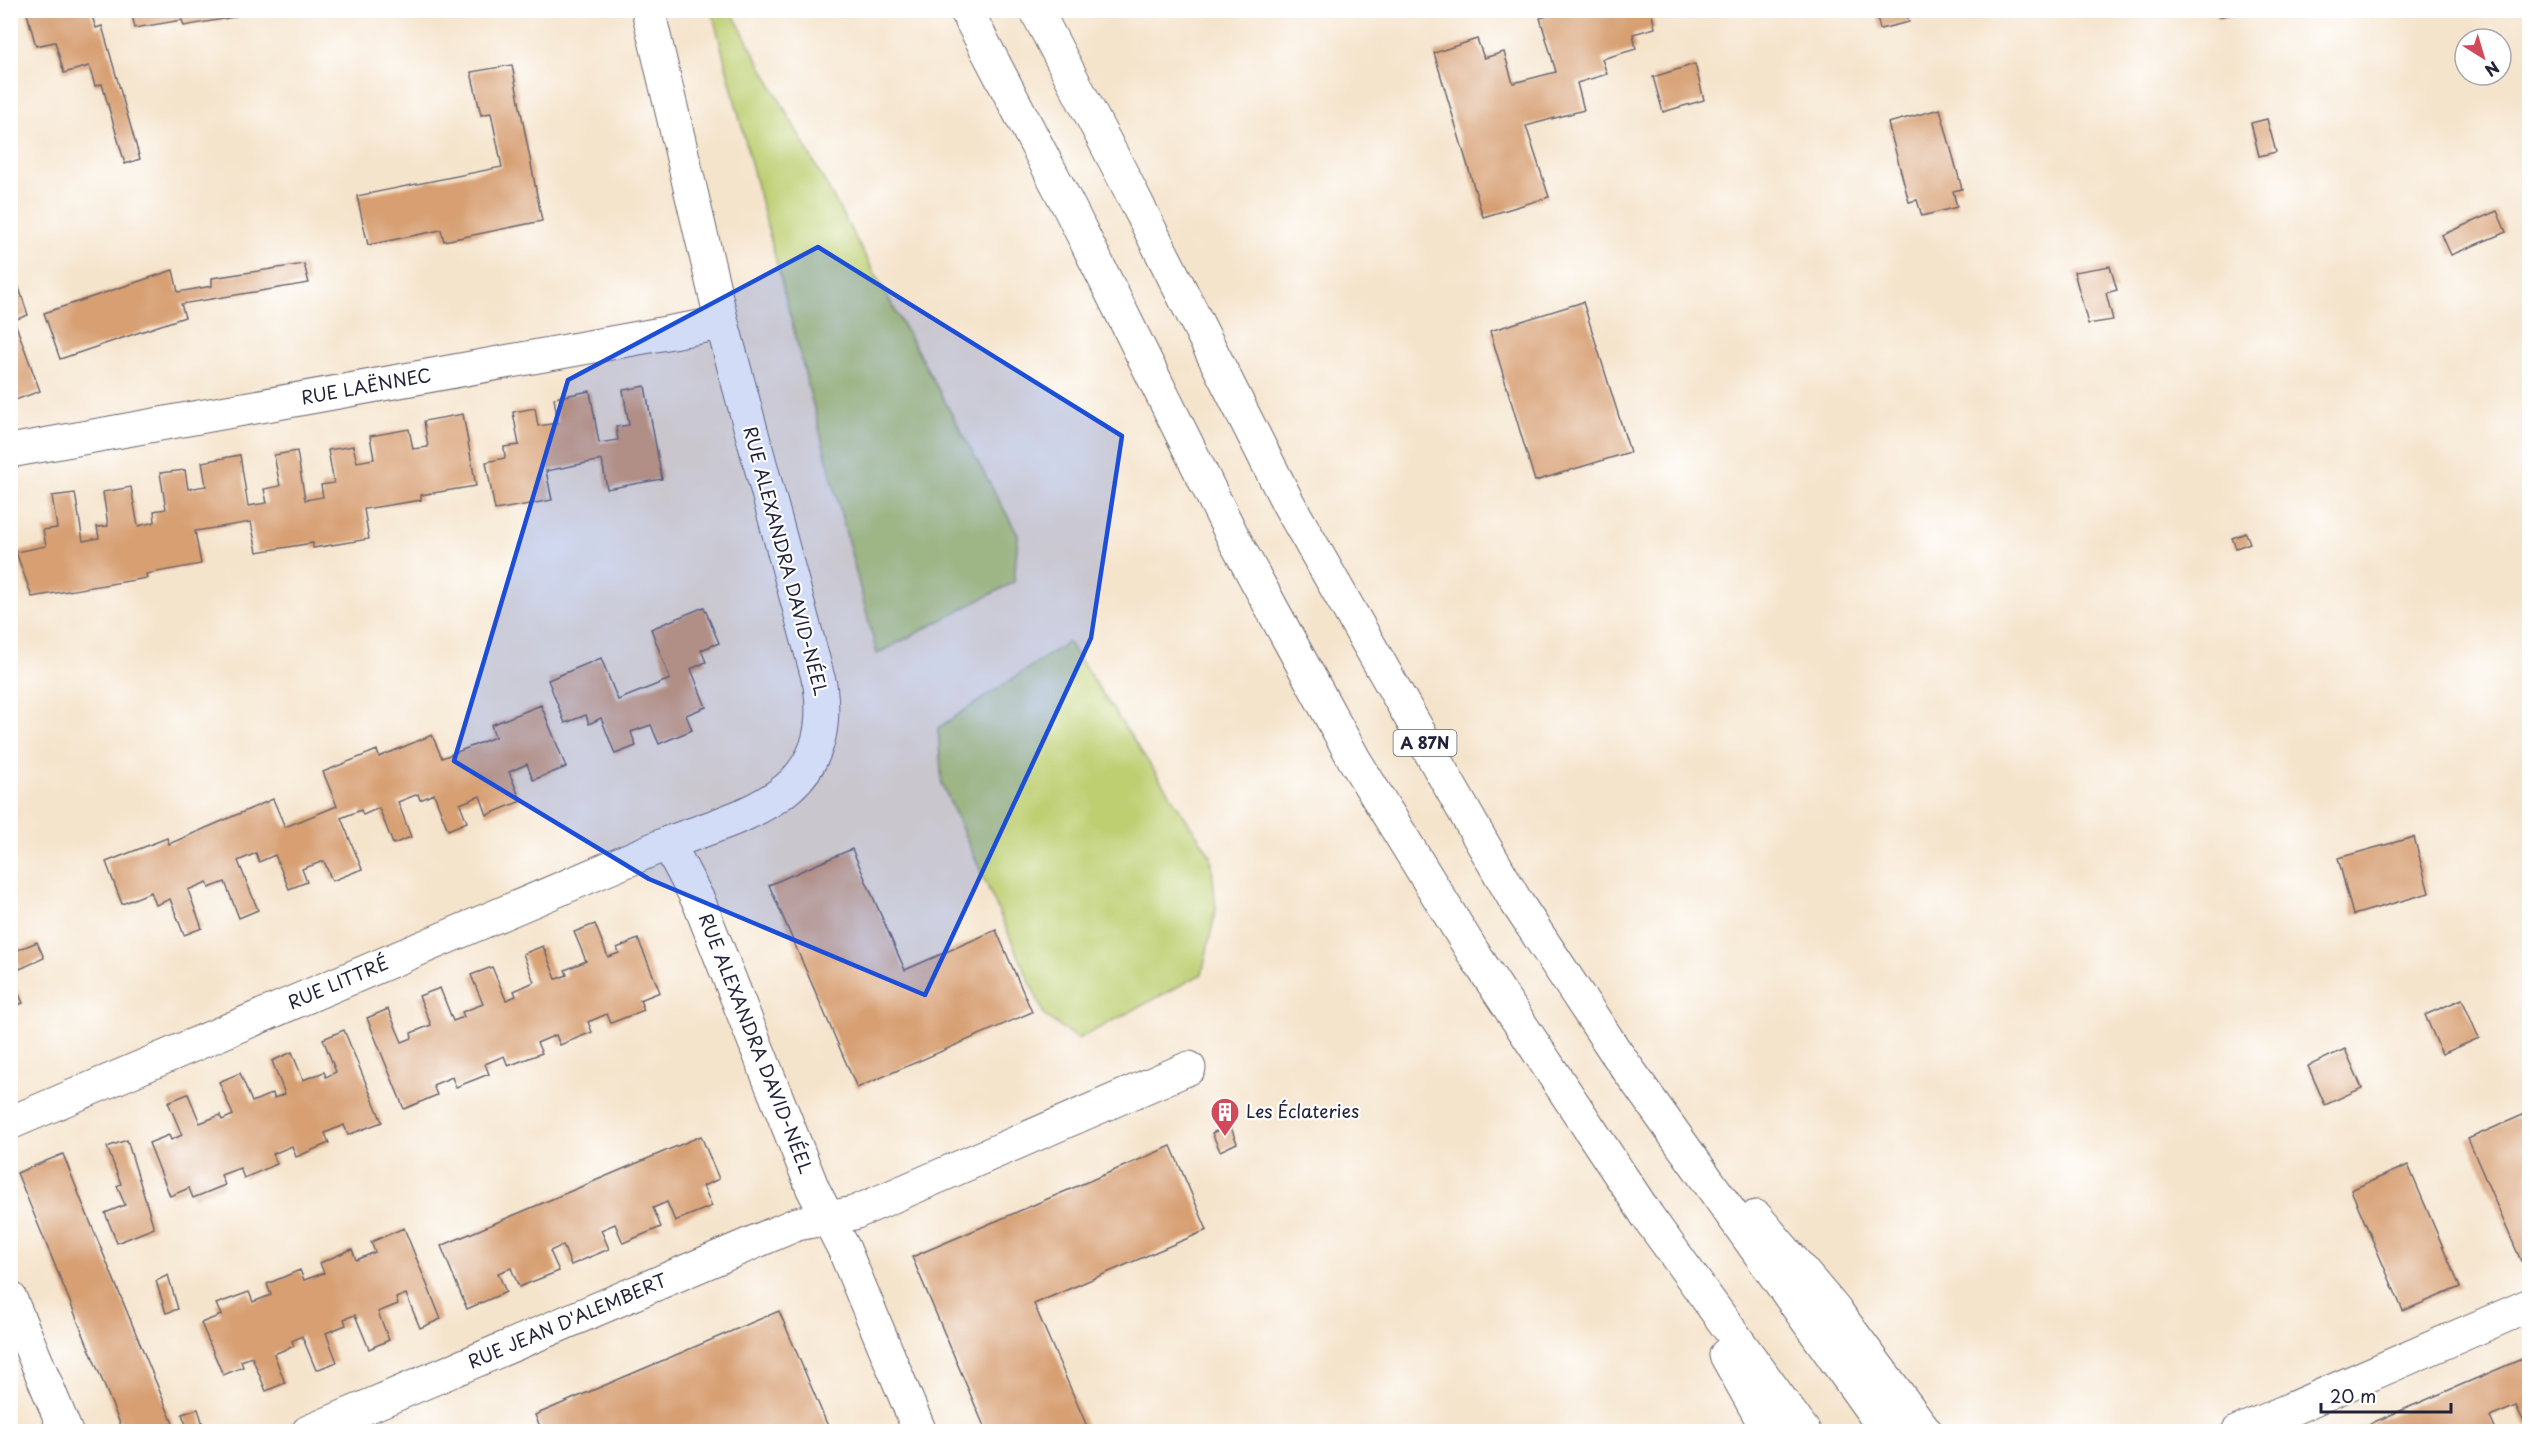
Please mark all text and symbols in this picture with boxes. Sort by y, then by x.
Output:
north arrow [2453,27,2513,87]
text: N [2480,56,2505,83]
street label: RUE LAËNNEC [299,361,433,410]
street label: RUE ALEXANDRA DAVID-NÉEL [737,423,835,698]
road number: A 87N [1394,730,1456,756]
street label: RUE ALEXANDRA DAVID-NÉEL [693,909,820,1177]
street label: RUE LITTRÉ [283,948,392,1015]
building icon: Les Éclateries [1209,1096,1241,1138]
place label: Les Éclateries [1246,1097,1359,1124]
street label: RUE JEAN D'ALEMBERT [463,1266,671,1375]
scale bar [2321,1376,2452,1414]
text: 20 m [2330,1382,2376,1409]

